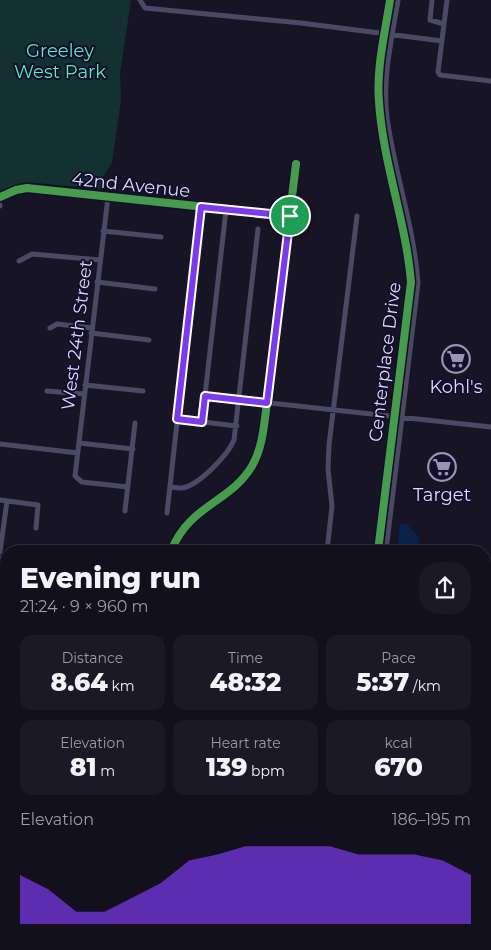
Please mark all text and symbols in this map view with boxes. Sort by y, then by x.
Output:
park label: Greeley West Park [14,40,106,83]
street label: 42nd Avenue [71,168,191,202]
pin [269,195,311,237]
icon: arrive [276,202,304,230]
street label: West 24th Street [57,259,97,411]
street label: Centerplace Drive [364,281,406,443]
supermarket icon: Kohl's [441,344,471,374]
place label: Kohl's [429,376,483,398]
supermarket icon: Target [427,452,457,482]
place label: Target [413,484,471,506]
text: Evening run [20,561,201,595]
button: share [419,562,471,614]
text: 21:24 · 9 × 960 m [20,597,149,616]
text: Distance [62,649,123,667]
text: Time [228,649,263,667]
text: Pace [381,649,416,667]
text: 8.64 [50,667,108,697]
text: 48:32 [210,667,281,697]
text: 5:37 [356,667,409,697]
text: km [108,677,135,695]
text: /km [409,677,441,695]
text: Elevation [60,734,125,752]
text: Heart rate [210,734,281,752]
text: kcal [385,734,412,752]
text: 81 [70,752,97,782]
text: 139 [206,752,247,782]
text: 670 [374,752,423,782]
text: m [97,762,115,780]
text: bpm [247,762,285,780]
text: Elevation [20,810,94,829]
text: 186–195 m [392,810,471,829]

